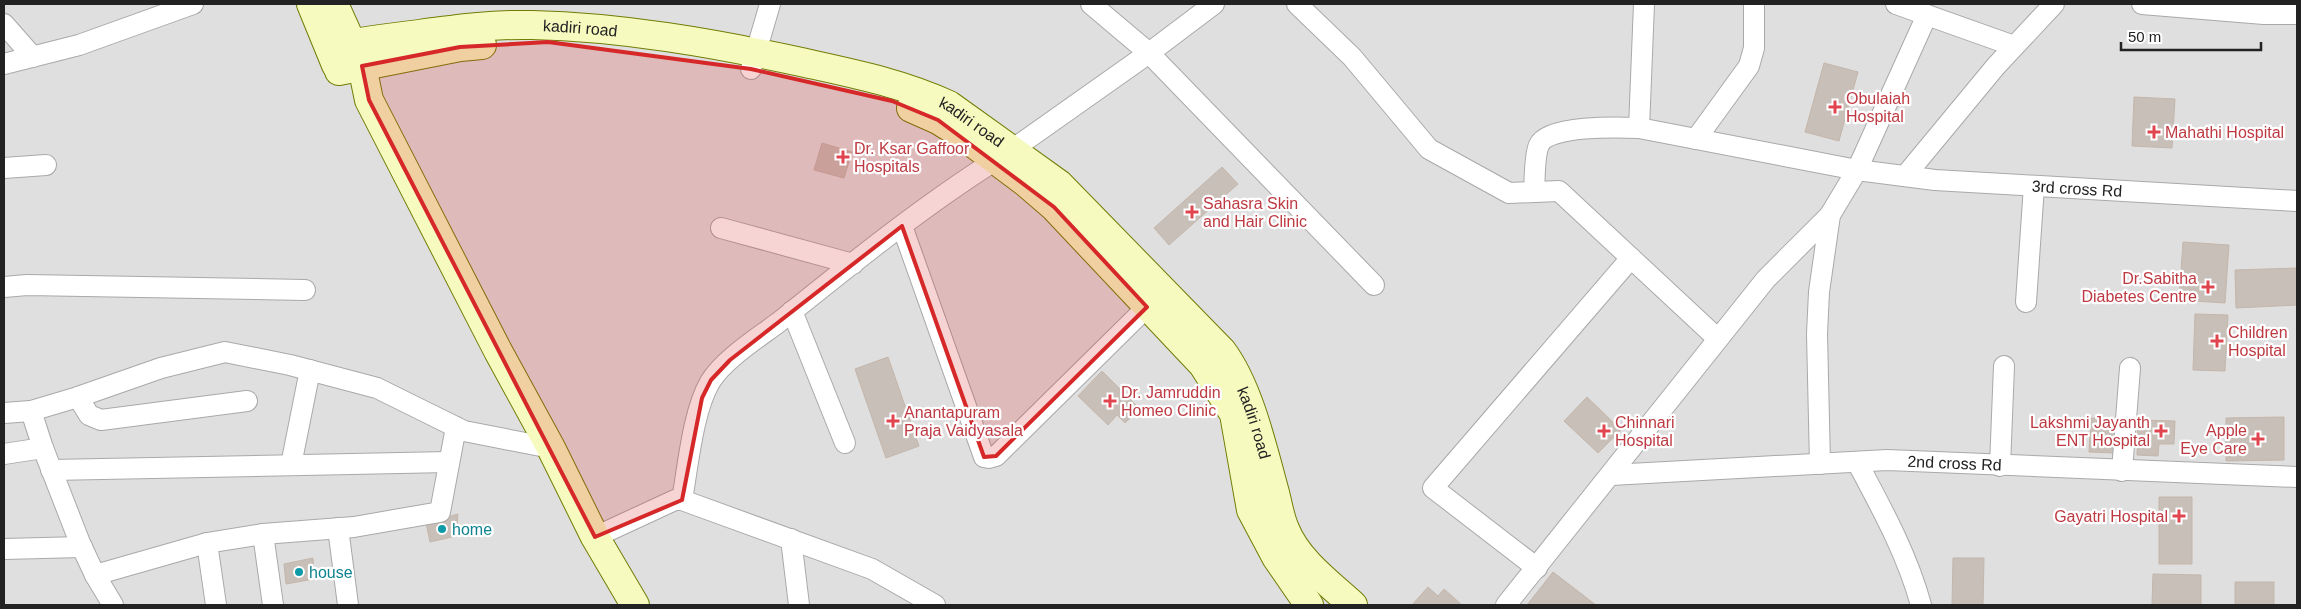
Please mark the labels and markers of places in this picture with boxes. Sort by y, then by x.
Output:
place label: Obulaiah Hospital [1846,90,1910,125]
marker: Obulaiah Hospital [1828,100,1842,114]
place label: Mahathi Hospital [2165,124,2284,141]
marker: Mahathi Hospital [2147,125,2161,139]
place label: Dr. Ksar Gaffoor Hospitals [854,140,970,175]
marker: Dr. Ksar Gaffoor Hospitals [836,150,850,164]
place label: Sahasra Skin and Hair Clinic [1203,195,1307,230]
marker: Sahasra Skin and Hair Clinic [1185,205,1199,219]
place label: Dr.Sabitha Diabetes Centre [2081,270,2197,305]
marker: Dr.Sabitha Diabetes Centre [2201,280,2215,294]
place label: Children Hospital [2228,324,2288,359]
marker: Children Hospital [2210,334,2224,348]
place label: Dr. Jamruddin Homeo Clinic [1121,384,1221,419]
marker: Dr. Jamruddin Homeo Clinic [1103,394,1117,408]
place label: Anantapuram Praja Vaidyasala [904,404,1023,439]
marker: Anantapuram Praja Vaidyasala [886,414,900,428]
place label: Chinnari Hospital [1615,414,1675,449]
place label: Lakshmi Jayanth ENT Hospital [2030,414,2150,449]
place label: Apple Eye Care [2180,422,2247,457]
marker: Chinnari Hospital [1597,424,1611,438]
marker: Lakshmi Jayanth ENT Hospital [2154,424,2168,438]
marker: Apple Eye Care [2251,432,2265,446]
place label: Gayatri Hospital [2054,508,2168,525]
marker: Gayatri Hospital [2172,509,2186,523]
place label: home [452,521,492,538]
marker: home [436,523,448,535]
place label: house [309,564,353,581]
marker: house [293,566,305,578]

